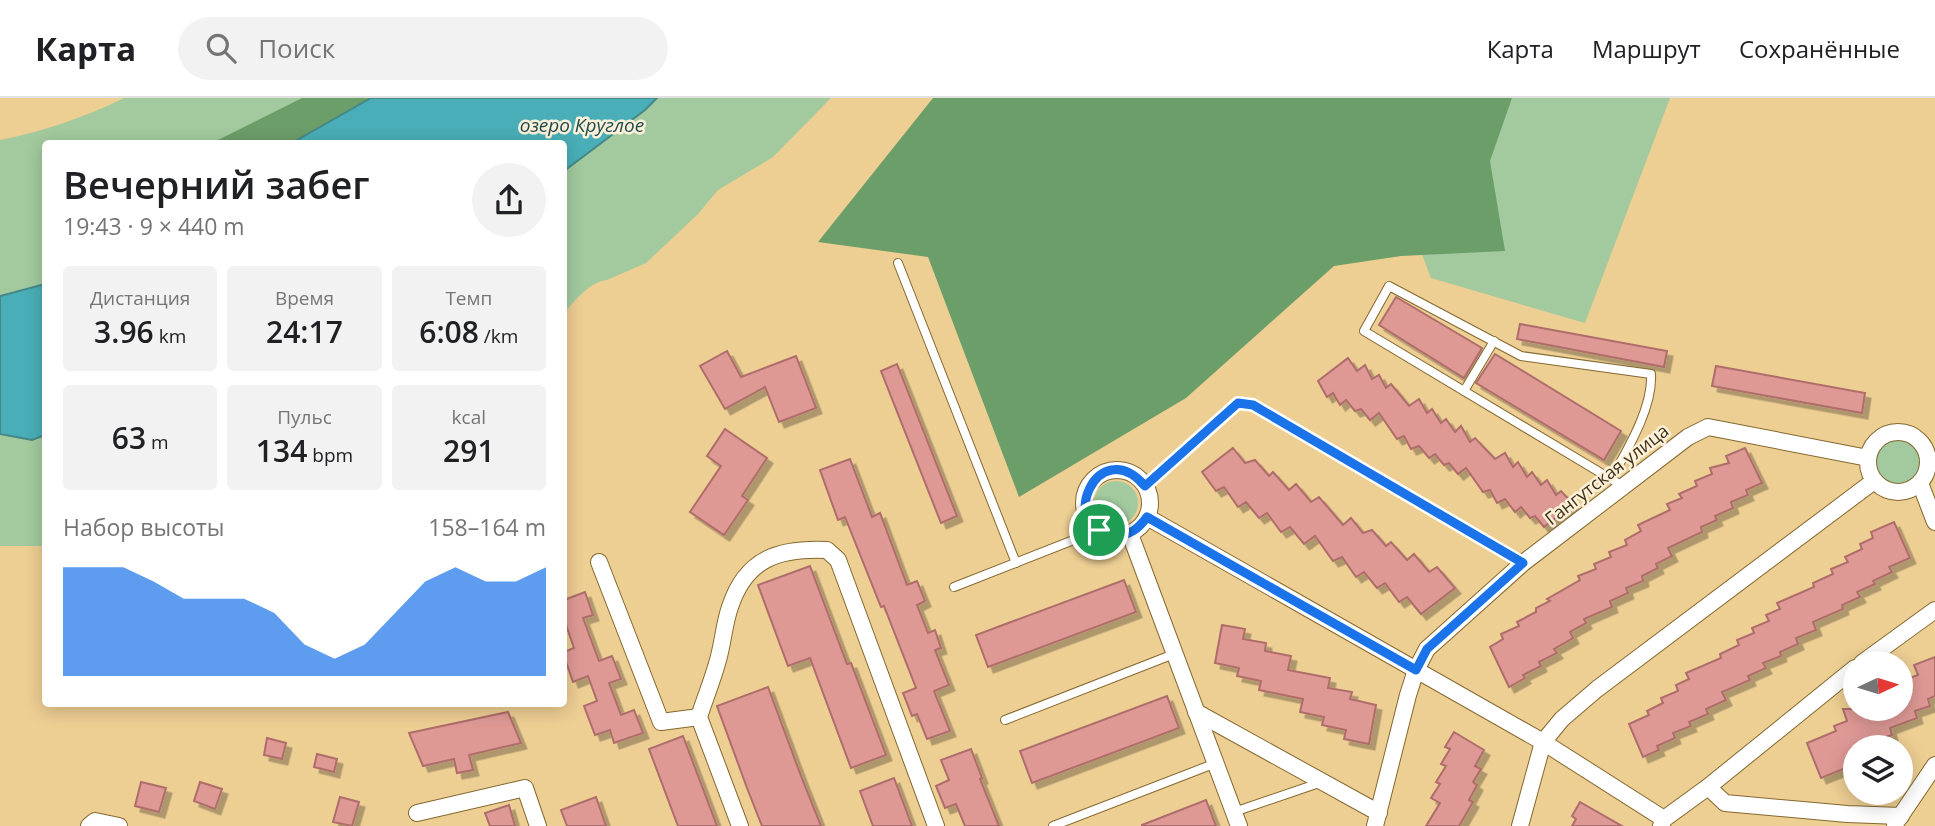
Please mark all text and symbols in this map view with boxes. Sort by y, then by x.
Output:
search box [178,17,668,80]
text: Карта [35,26,136,71]
icon: search [202,29,240,67]
text: Поиск [258,30,335,66]
text: Карта [1487,32,1554,65]
text: Маршрут [1592,32,1701,65]
text: Сохранённые [1739,32,1900,65]
water label: озеро Круглое [520,112,644,138]
text: Вечерний забег [63,158,370,210]
button: share [472,163,546,237]
text: 19:43 · 9 × 440 m [63,210,245,242]
text: Дистанция [90,285,190,311]
text: Время [275,285,334,311]
text: Темп [445,285,492,311]
text: 3.96 [94,311,154,352]
text: 24:17 [266,311,343,352]
text: 6:08 [419,311,479,352]
text: km [154,323,186,349]
text: /km [479,323,518,349]
text: Пульс [277,404,332,430]
text: kcal [452,404,486,430]
text: 63 [112,417,146,458]
street label: Гангутская улица [1540,418,1673,530]
text: m [146,429,169,455]
text: 134 [256,430,307,471]
text: 291 [443,430,495,471]
text: bpm [307,442,353,468]
pin [1069,500,1129,560]
text: Набор высоты [63,511,225,543]
text: 158–164 m [428,511,546,543]
icon: arrive [1080,511,1118,549]
north arrow [1843,651,1913,721]
map controls [1843,651,1913,805]
button: layers [1843,735,1913,805]

